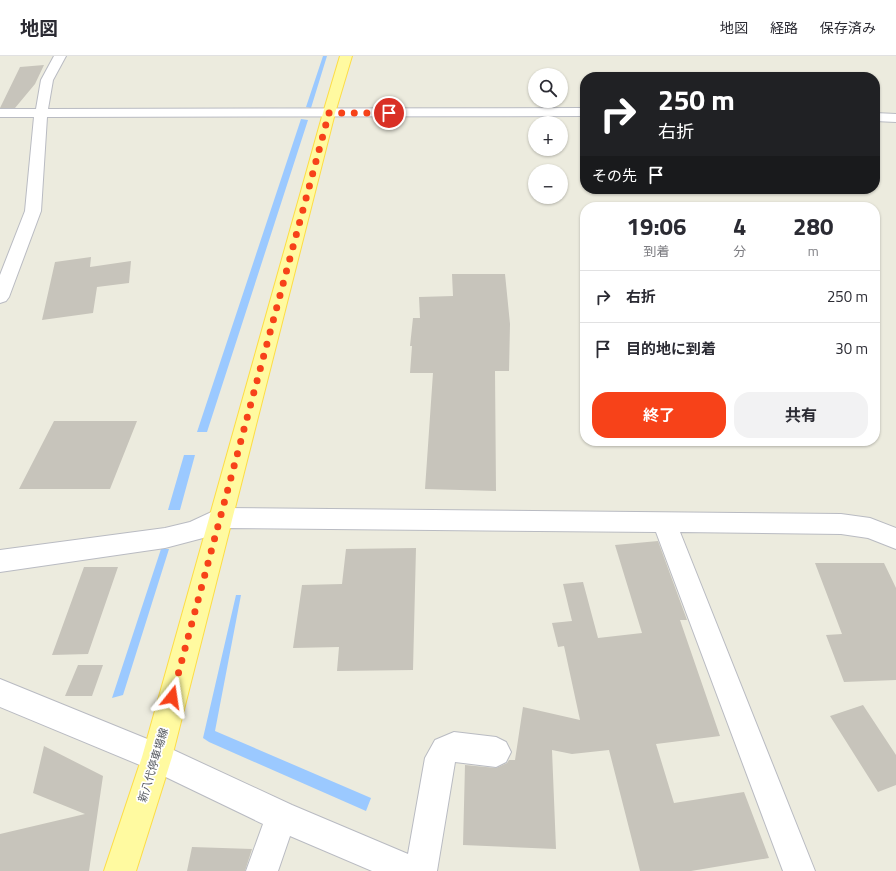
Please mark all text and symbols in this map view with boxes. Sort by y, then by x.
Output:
text: 地図 [20,13,58,42]
text: 地図 [720,17,748,38]
text: 経路 [770,17,798,38]
text: 保存済み [820,17,876,38]
map controls [528,68,568,204]
button: search [528,68,568,108]
text: 250 m [658,78,735,121]
icon: right [592,88,644,140]
pin [372,96,406,130]
icon: arrive [378,102,400,124]
button: + [528,116,568,156]
text: 右折 [658,118,694,145]
button: − [528,164,568,204]
text: その先 [592,164,637,187]
icon: arrive [645,164,667,186]
text: 19:06 [627,208,686,244]
text: 4 [733,208,747,244]
text: 280 [793,208,833,244]
text: 到着 [644,241,670,261]
text: 分 [733,241,746,261]
text: m [808,241,819,261]
text: 右折 [626,285,656,308]
text: 250 m [827,285,868,308]
icon: right [592,286,614,308]
text: 目的地に到着 [626,337,716,360]
text: 30 m [835,337,868,360]
icon: arrive [592,338,614,360]
button: 終了 [592,392,726,438]
button: 共有 [734,392,868,438]
position arrow [151,676,193,718]
street label: 新八代停車場線 [134,726,172,804]

